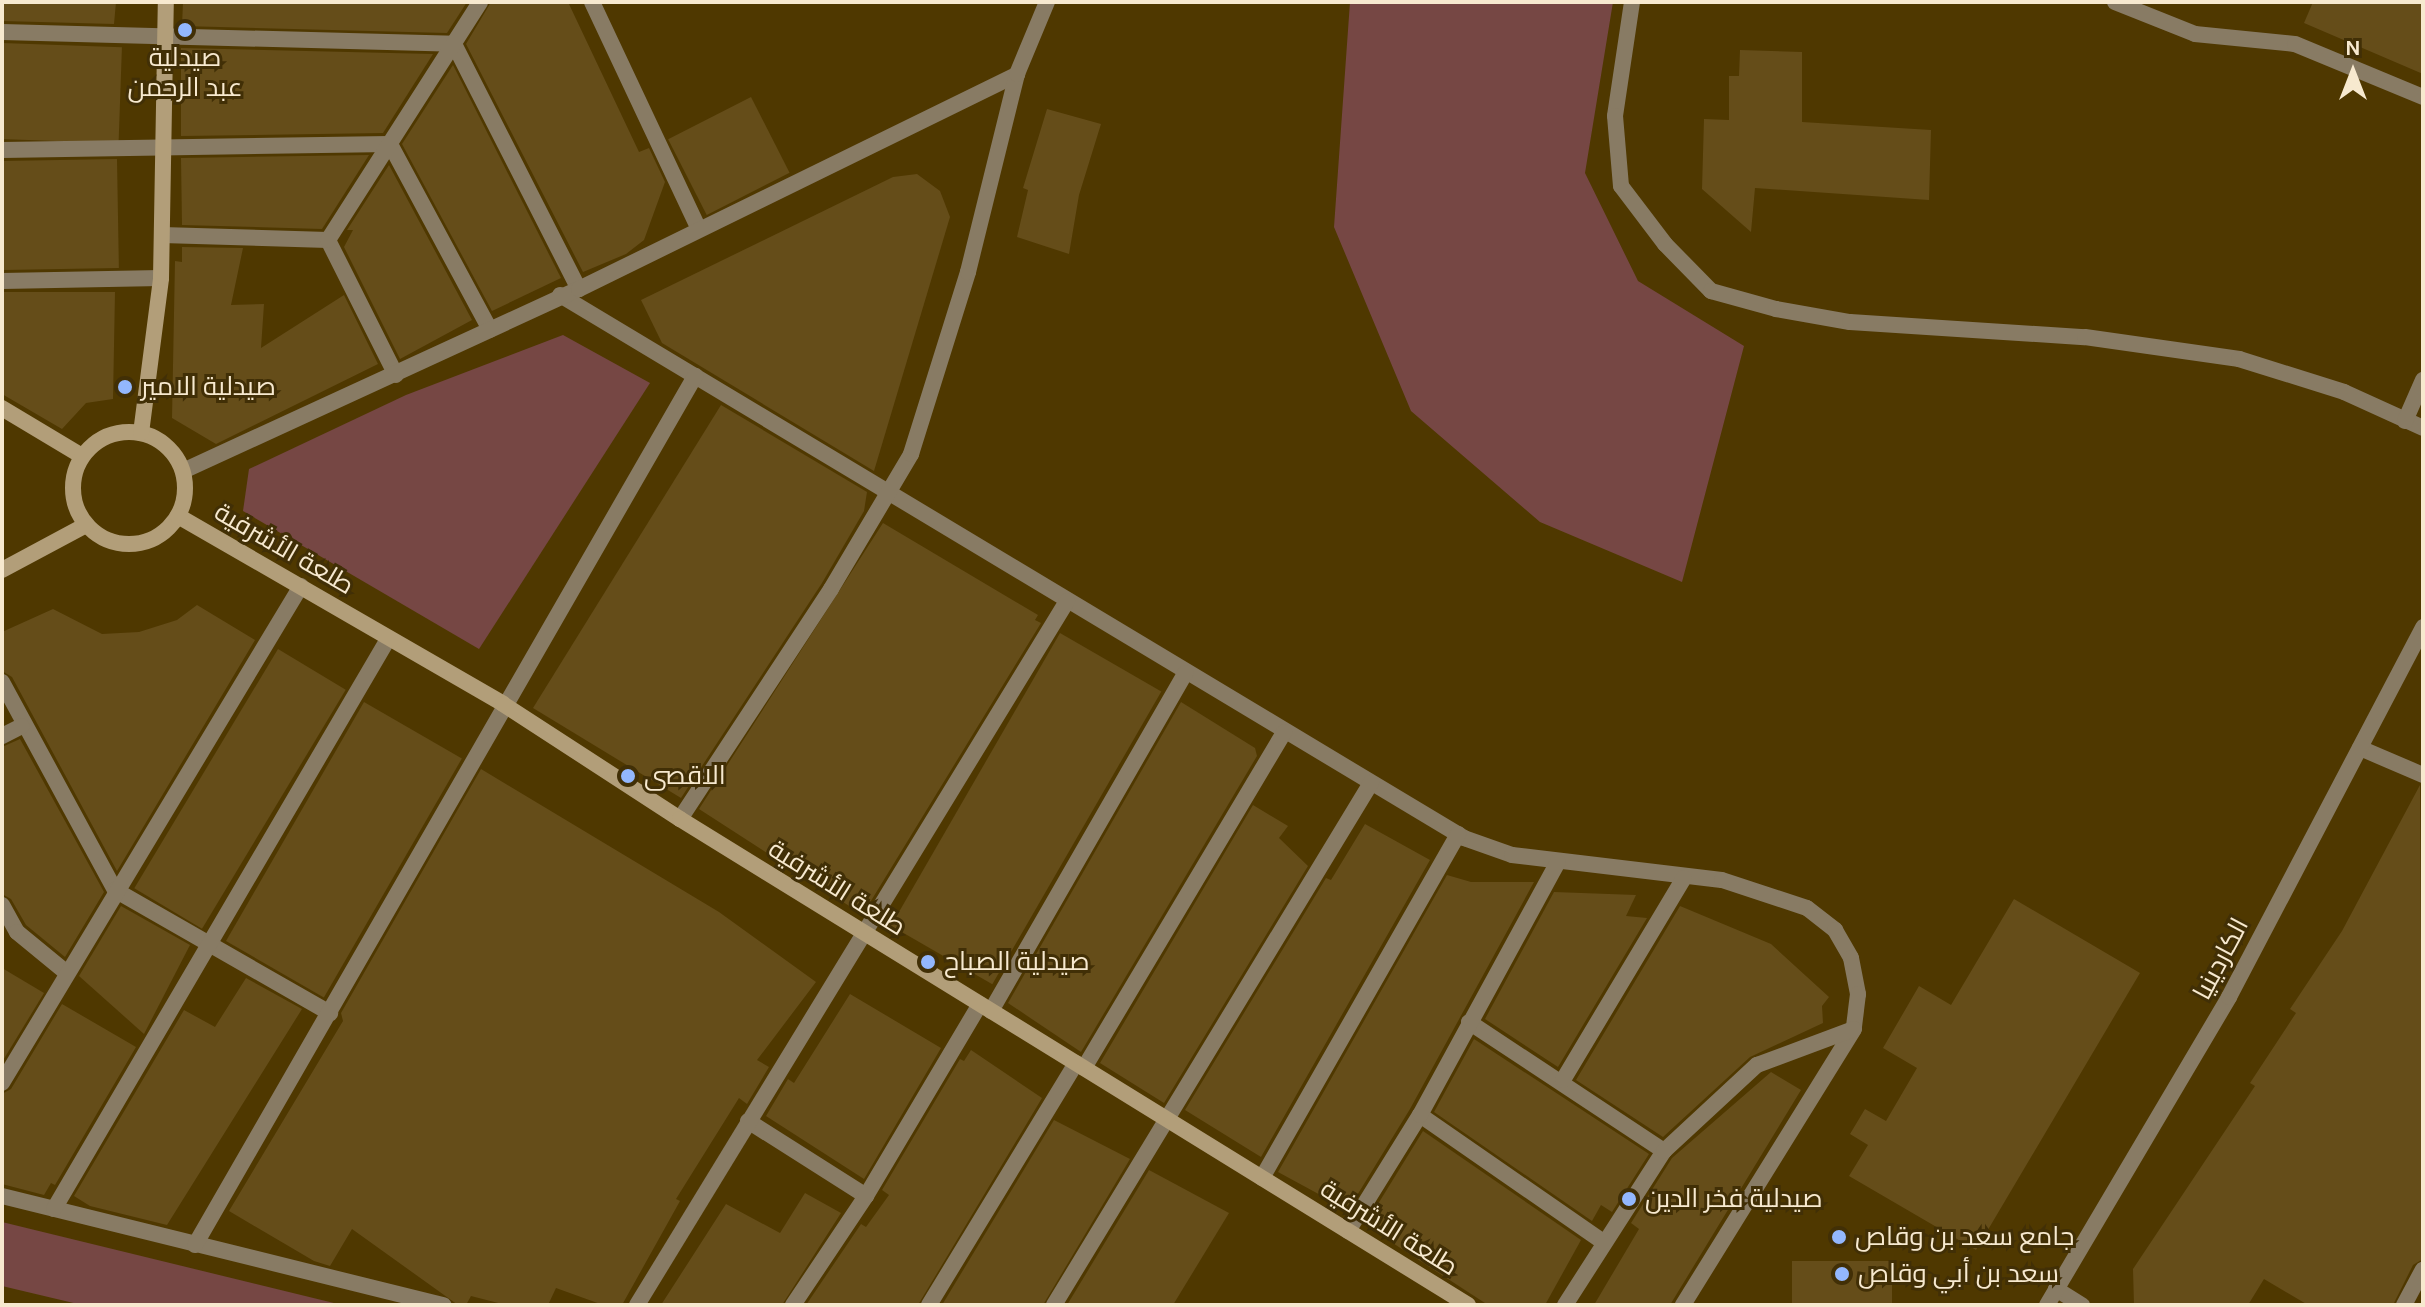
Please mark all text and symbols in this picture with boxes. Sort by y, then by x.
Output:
marker: صيدلية عبد الرحمن [176,21,194,39]
north arrow [2313,32,2393,112]
text: N [2345,35,2361,61]
place label: صيدلية عبد الرحمن [127,42,243,104]
place label: صيدلية الامير [141,371,276,403]
marker: صيدلية الامير [116,378,134,396]
street label: طلعة الأشرفية [209,496,359,602]
place label: الاقصى [644,760,726,792]
marker: الاقصى [619,767,637,785]
street label: طلعة الأشرفية [763,833,911,943]
street label: الكاردينيا [2187,913,2255,1005]
place label: صيدلية الصباح [944,946,1090,978]
marker: صيدلية الصباح [919,953,937,971]
street label: طلعة الأشرفية [1315,1173,1463,1283]
place label: صيدلية فخر الدين [1645,1183,1822,1215]
marker: صيدلية فخر الدين [1620,1190,1638,1208]
place label: جامع سعد بن وقاص [1855,1221,2074,1253]
marker: جامع سعد بن وقاص [1830,1228,1848,1246]
place label: سعد بن أبي وقاص [1858,1258,2059,1290]
marker: سعد بن أبي وقاص [1833,1265,1851,1283]

